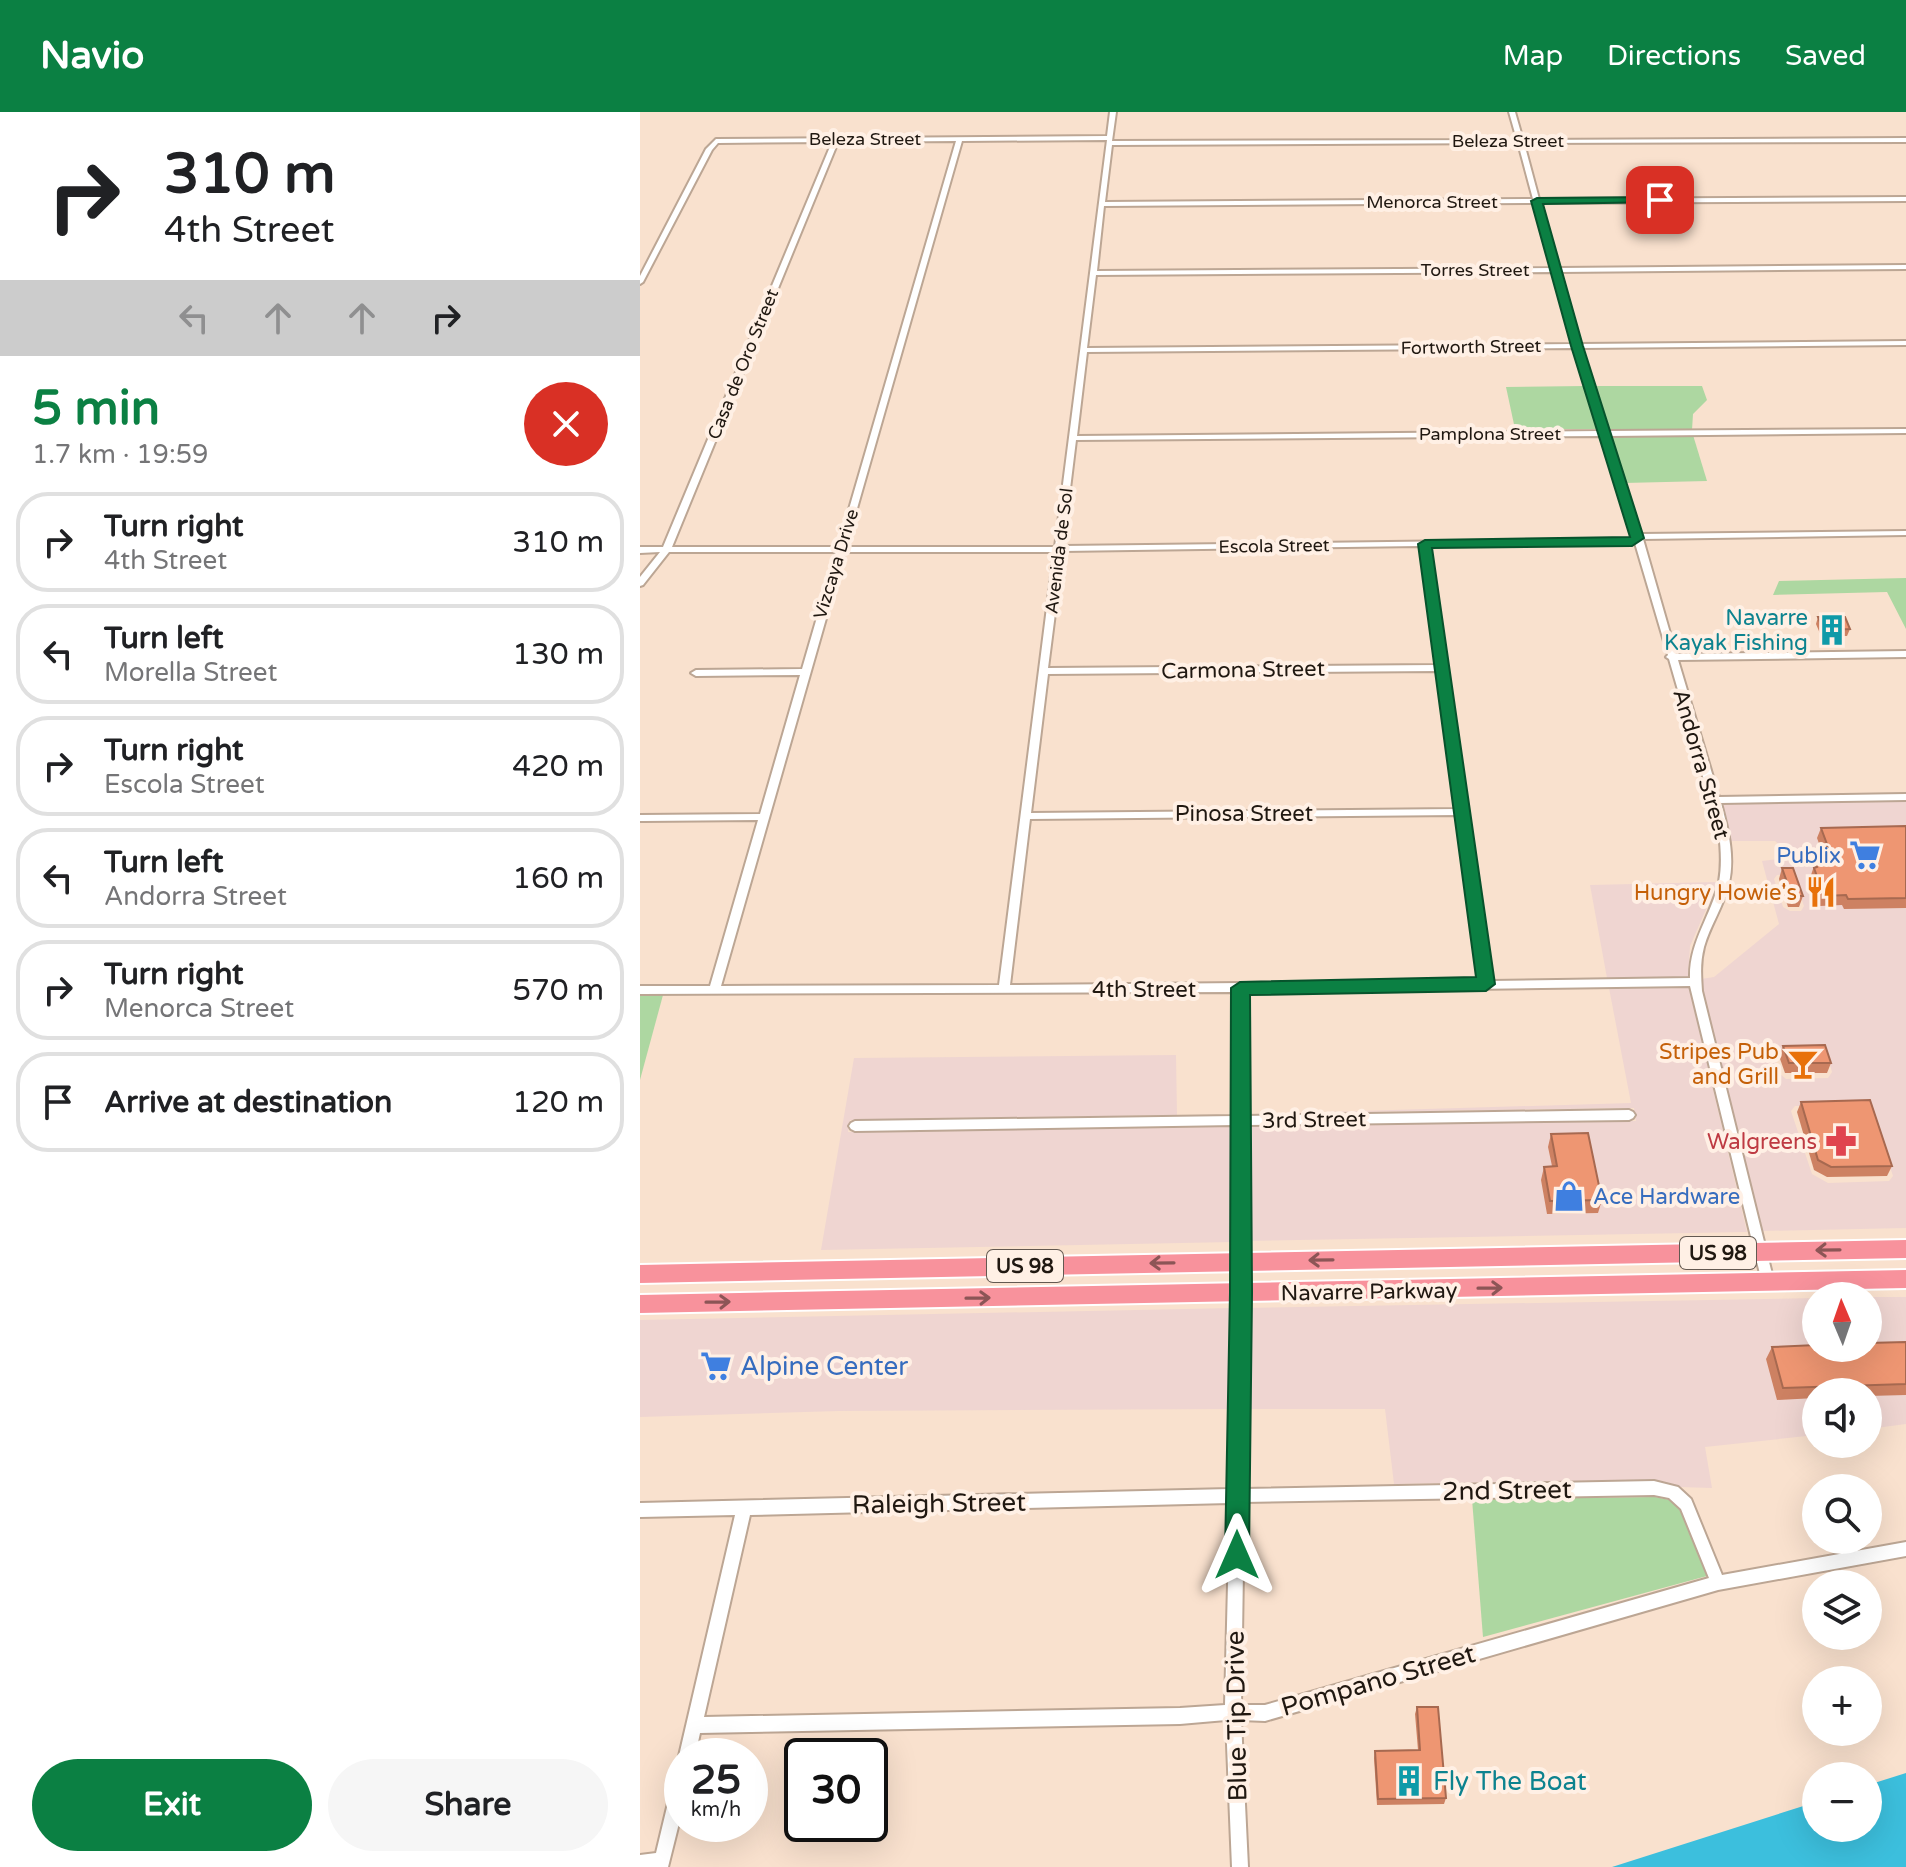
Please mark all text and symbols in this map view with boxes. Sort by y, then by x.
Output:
text: Navio [40,33,144,79]
text: Map [1503,39,1563,73]
text: Directions [1607,39,1741,73]
text: Saved [1785,39,1866,73]
street label: Beleza Street [809,128,921,150]
street label: Beleza Street [1452,130,1564,152]
text: 310 m [164,141,335,208]
icon: right [32,144,136,248]
pin [1626,166,1694,234]
icon: arrive [1638,178,1682,222]
street label: Menorca Street [1366,191,1498,213]
text: 4th Street [164,209,335,252]
street label: Torres Street [1420,259,1530,281]
street label: Casa de Oro Street [703,285,783,442]
icon: left [172,296,216,340]
icon: ahead [256,296,300,340]
icon: ahead [340,296,384,340]
icon: right [424,296,468,340]
street label: Fortworth Street [1400,335,1542,359]
text: 5 min [32,380,160,438]
button: close [524,382,608,466]
street label: Pamplona Street [1419,423,1561,445]
text: 1.7 km · 19:59 [32,439,208,470]
street label: Avenida de Sol [1040,487,1078,615]
street label: Vizcaya Drive [809,506,863,622]
text: Turn right [104,508,244,545]
icon: right [36,520,80,564]
text: 310 m [512,524,604,561]
street label: Escola Street [1218,534,1330,558]
text: 4th Street [104,545,227,576]
place label: Navarre Kayak Fishing [1664,605,1808,656]
building icon: Navarre Kayak Fishing [1815,613,1849,647]
text: Turn left [104,620,223,657]
icon: left [36,632,80,676]
text: 130 m [512,636,604,673]
street label: Carmona Street [1161,656,1325,684]
text: Morella Street [104,657,277,688]
street label: Andorra Street [1667,686,1735,842]
text: Turn right [104,732,244,769]
icon: right [36,744,80,788]
text: 420 m [512,748,604,785]
text: Escola Street [104,769,265,800]
street label: Pinosa Street [1175,801,1313,827]
supermarket icon: Publix [1848,838,1882,872]
place label: Publix [1776,843,1841,869]
text: Turn left [104,844,223,881]
icon: left [36,856,80,900]
text: 160 m [512,860,604,897]
restaurant icon: Hungry Howie's [1804,875,1838,909]
place label: Hungry Howie's [1634,880,1797,906]
text: Andorra Street [104,881,287,912]
text: Turn right [104,956,244,993]
icon: right [36,968,80,1012]
text: 570 m [512,972,604,1009]
street label: 4th Street [1092,977,1196,1003]
text: Menorca Street [104,993,294,1024]
place label: Stripes Pub and Grill [1659,1039,1779,1090]
bar icon: Stripes Pub and Grill [1786,1047,1820,1081]
icon: arrive [36,1080,80,1124]
text: Arrive at destination [104,1084,392,1121]
text: 120 m [512,1084,604,1121]
street label: 3rd Street [1262,1106,1366,1134]
pharmacy icon: Walgreens [1824,1124,1858,1158]
place label: Walgreens [1707,1129,1817,1155]
shop icon: Ace Hardware [1552,1179,1586,1213]
place label: Ace Hardware [1593,1184,1740,1210]
road number: US 98 [1680,1237,1756,1269]
one-way arrow [1815,1243,1842,1258]
road number: US 98 [987,1250,1063,1282]
one-way arrow [1308,1252,1335,1268]
one-way arrow [1149,1256,1176,1271]
street label: Navarre Parkway [1280,1277,1458,1307]
one-way arrow [1476,1281,1503,1296]
north arrow [1802,1282,1882,1362]
map controls [1802,1282,1882,1842]
one-way arrow [964,1290,991,1306]
one-way arrow [704,1295,731,1310]
supermarket icon: Alpine Center [699,1349,733,1383]
place label: Alpine Center [740,1351,908,1382]
button: sound [1802,1378,1882,1458]
street label: 2nd Street [1442,1474,1572,1507]
button: search [1802,1474,1882,1554]
street label: Raleigh Street [852,1486,1026,1521]
position arrow [1195,1513,1279,1597]
button: layers [1802,1570,1882,1650]
street label: Blue Tip Drive [1220,1630,1253,1802]
street label: Pompano Street [1277,1638,1479,1723]
button: + [1802,1666,1882,1746]
speed limit sign: 30 [784,1738,888,1842]
text: 25 [691,1756,741,1804]
button: Exit [32,1759,312,1851]
button: Share [328,1759,608,1851]
button: − [1802,1762,1882,1842]
building icon: Fly The Boat [1392,1764,1426,1798]
place label: Fly The Boat [1433,1766,1587,1797]
text: km/h [691,1798,741,1822]

